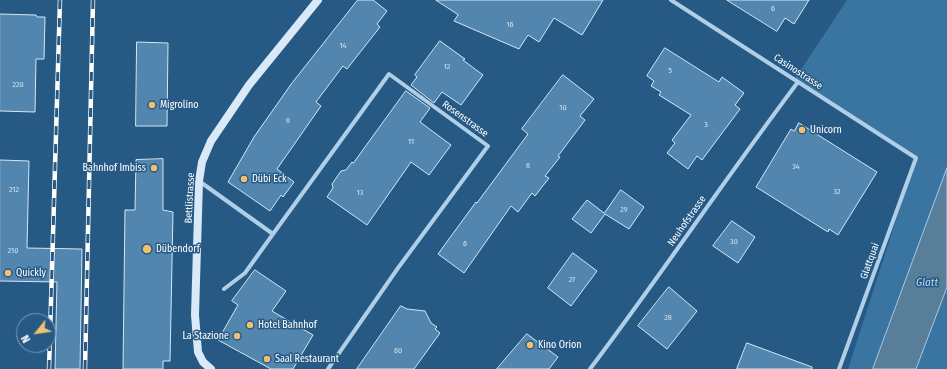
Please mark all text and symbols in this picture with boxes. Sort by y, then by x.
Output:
house number: 6 [771,4,775,14]
house number: 16 [506,20,514,30]
house number: 14 [340,41,346,51]
street label: Casinostrasse [771,52,825,92]
house number: 12 [444,62,450,72]
house number: 5 [668,66,672,76]
house number: 220 [12,80,24,90]
street label: Rosenstrasse [440,98,490,140]
place label: Migrolino [160,99,198,111]
marker: Migrolino [147,100,157,110]
house number: 10 [559,103,567,113]
house number: 8 [286,116,290,126]
house number: 3 [704,120,708,130]
place label: Unicorn [810,124,842,136]
marker: Unicorn [797,125,807,135]
house number: 11 [408,137,414,147]
house number: 8 [526,161,530,171]
place label: Bahnhof Imbiss [83,162,146,174]
house number: 34 [792,162,800,172]
marker: Bahnhof Imbiss [149,163,159,173]
street label: Bettlistrasse [183,172,197,224]
place label: Dübi Eck [252,173,287,185]
marker: Dübi Eck [239,174,249,184]
house number: 212 [9,185,19,195]
house number: 32 [833,187,841,197]
house number: 13 [357,188,363,198]
street label: Neuhofstrasse [665,194,709,248]
house number: 29 [620,205,628,215]
house number: 30 [730,237,738,247]
house number: 6 [463,239,467,249]
street label: Glattquai [858,241,882,281]
marker: Dübendorf [141,243,153,255]
place label: Dübendorf [156,243,200,255]
house number: 210 [8,246,18,256]
place label: Quickly [16,267,46,279]
marker: Quickly [3,268,13,278]
house number: 27 [569,275,575,285]
water label: Glatt [916,276,938,290]
north arrow [16,313,56,353]
house number: 28 [664,313,672,323]
place label: Hotel Bahnhof [258,319,317,331]
marker: Hotel Bahnhof [245,320,255,330]
place label: La Stazione [182,330,229,342]
marker: La Stazione [232,331,242,341]
text: N [19,333,33,345]
place label: Kino Orion [538,339,582,351]
marker: Kino Orion [525,340,535,350]
house number: 60 [394,346,402,356]
place label: Saal Restaurant [275,353,339,365]
marker: Saal Restaurant [262,354,272,364]

